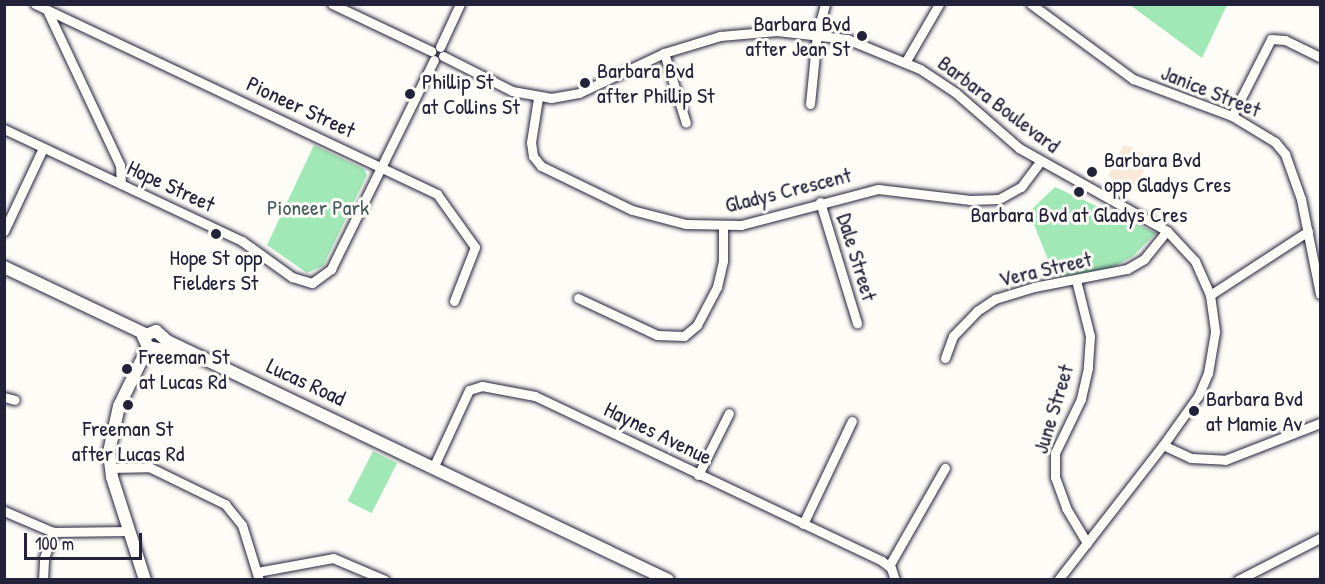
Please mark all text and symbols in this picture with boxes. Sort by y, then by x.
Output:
place label: Barbara Bvd after Jean St [745,10,850,62]
marker: Barbara Bvd after Jean St [855,29,869,43]
street label: Barbara Boulevard [933,50,1065,158]
place label: Barbara Bvd after Phillip St [597,57,715,108]
street label: Janice Street [1157,59,1265,123]
place label: Phillip St at Collins St [422,68,520,119]
street label: Pioneer Street [243,70,359,144]
marker: Barbara Bvd after Phillip St [578,76,592,90]
marker: Phillip St at Collins St [403,87,417,101]
place label: Barbara Bvd opp Gladys Cres [1104,146,1231,198]
street label: Hope Street [123,154,219,218]
street label: Gladys Crescent [722,162,854,218]
marker: Barbara Bvd opp Gladys Cres [1085,165,1099,179]
marker: Barbara Bvd at Gladys Cres [1072,185,1086,199]
park label: Pioneer Park [267,195,369,221]
place label: Barbara Bvd at Gladys Cres [970,202,1188,228]
street label: Dale Street [831,210,883,304]
marker: Hope St opp Fielders St [209,227,223,241]
place label: Hope St opp Fielders St [170,244,262,296]
street label: Vera Street [996,246,1094,292]
place label: Freeman St at Lucas Rd [139,343,229,394]
street label: Lucas Road [262,352,350,412]
street label: June Street [1027,361,1079,457]
marker: Freeman St at Lucas Rd [120,362,134,376]
place label: Barbara Bvd at Mamie Av [1206,385,1303,436]
street label: Haynes Avenue [600,396,716,470]
marker: Freeman St after Lucas Rd [121,398,135,412]
marker: Barbara Bvd at Mamie Av [1187,404,1201,418]
place label: Freeman St after Lucas Rd [72,415,184,466]
scale bar [27,521,146,559]
text: 100 m [35,531,74,556]

